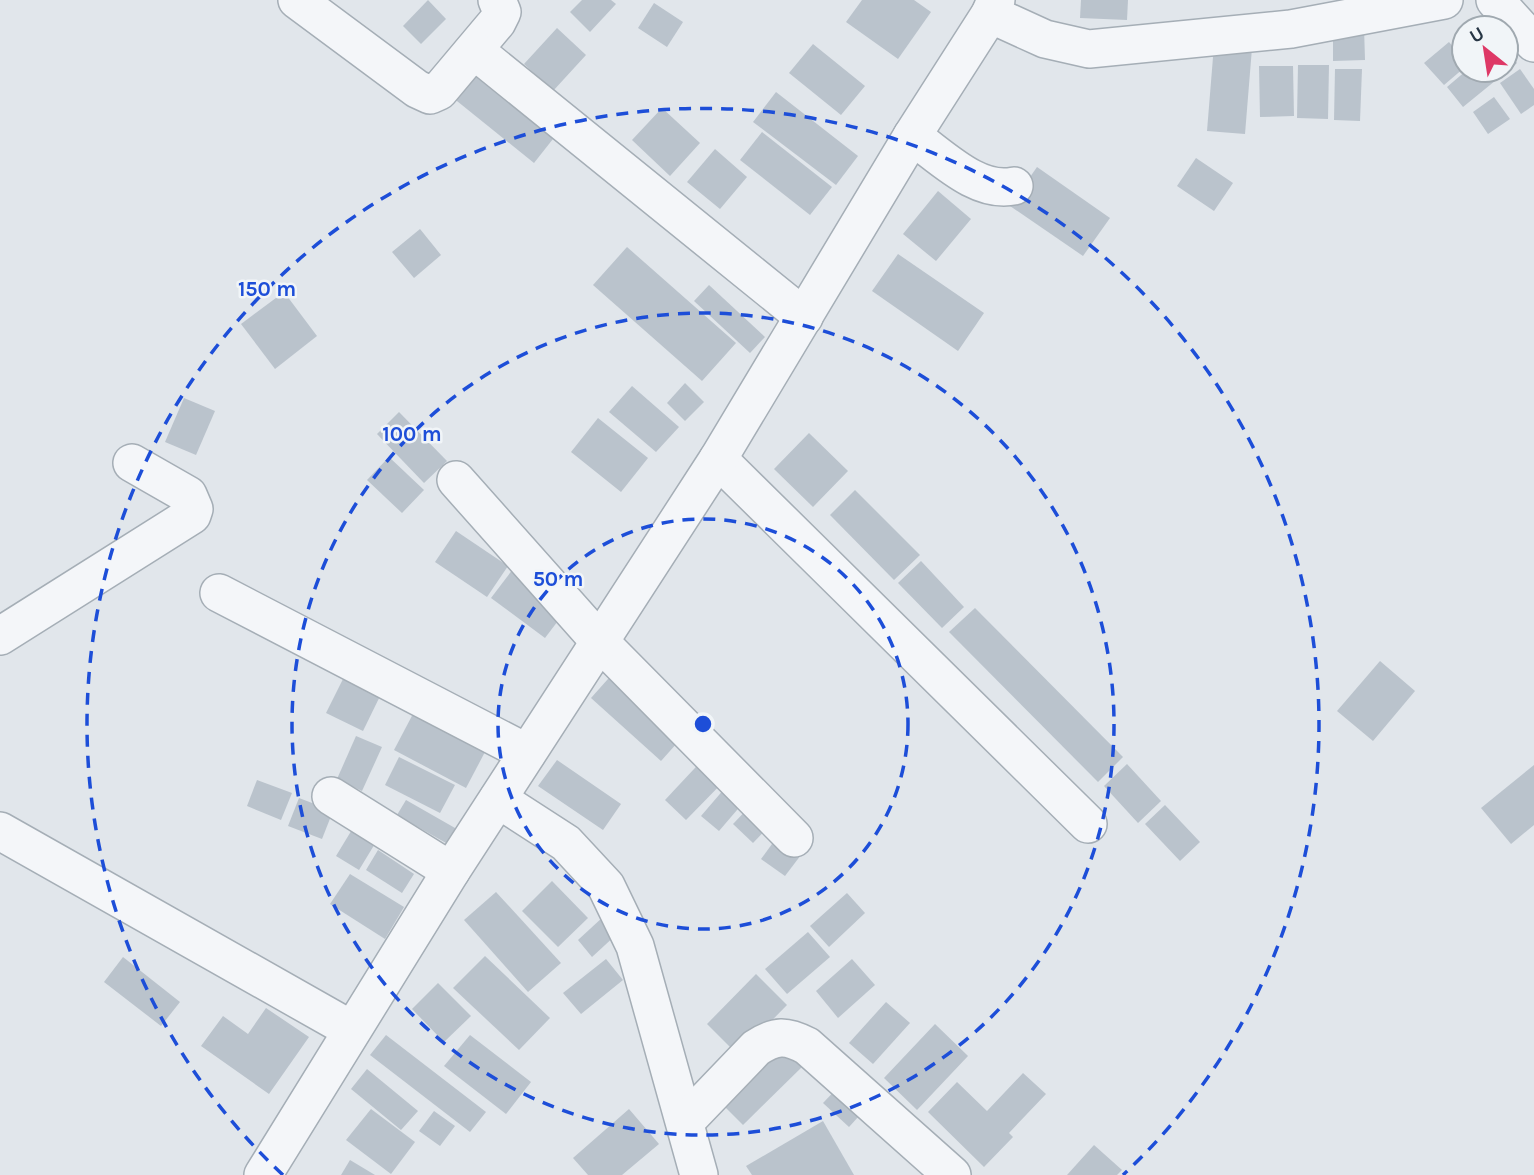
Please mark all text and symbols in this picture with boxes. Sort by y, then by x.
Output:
north arrow [1450,14,1520,84]
text: U [1466,22,1488,48]
text: 150 m [238,277,296,301]
text: 100 m [382,422,442,446]
text: 50 m [533,567,583,591]
centre of rings [691,712,715,736]

